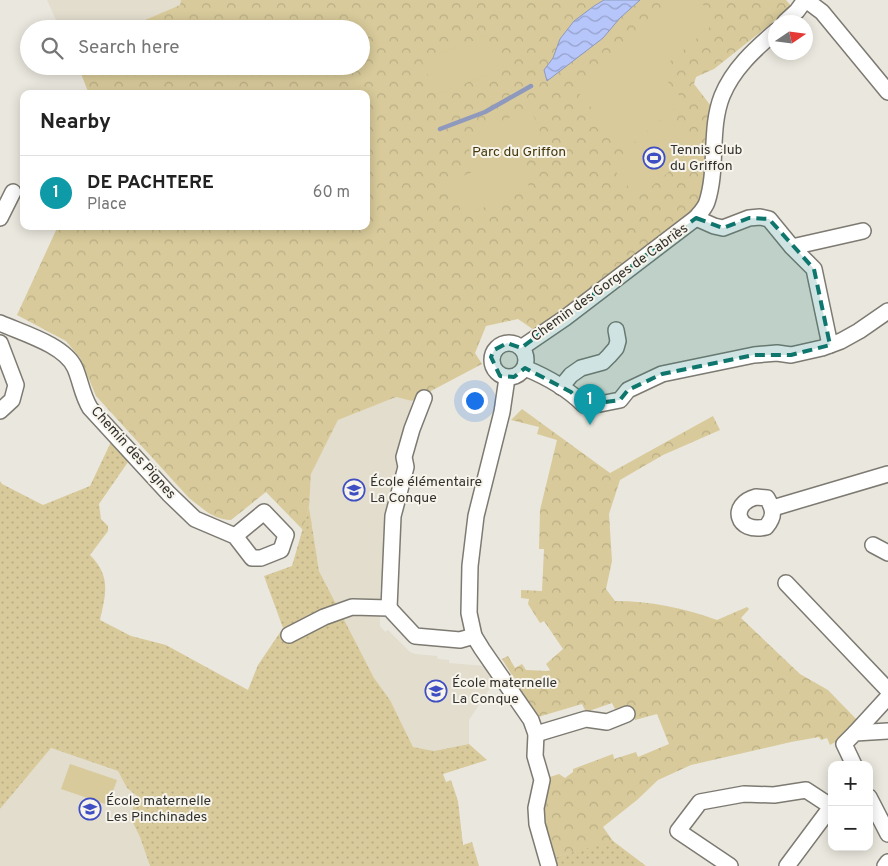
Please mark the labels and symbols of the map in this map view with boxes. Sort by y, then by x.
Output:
north arrow [768,15,813,60]
place label: Tennis Club du Griffon [670,142,743,175]
park label: Parc du Griffon [472,144,566,161]
sports icon: Tennis Club du Griffon [642,146,666,170]
street label: Chemin des Gorges de Cabriès [528,220,692,346]
pin: 1 [574,384,606,425]
your location [462,388,488,414]
street label: Chemin des Pignes [87,403,179,503]
place label: École élémentaire La Conque [370,473,482,507]
school or university icon: École élémentaire La Conque [342,478,366,502]
place label: École maternelle La Conque [452,674,557,708]
school or university icon: École maternelle La Conque [424,679,448,703]
place label: École maternelle Les Pinchinades [106,792,211,826]
school or university icon: École maternelle Les Pinchinades [78,797,102,821]

